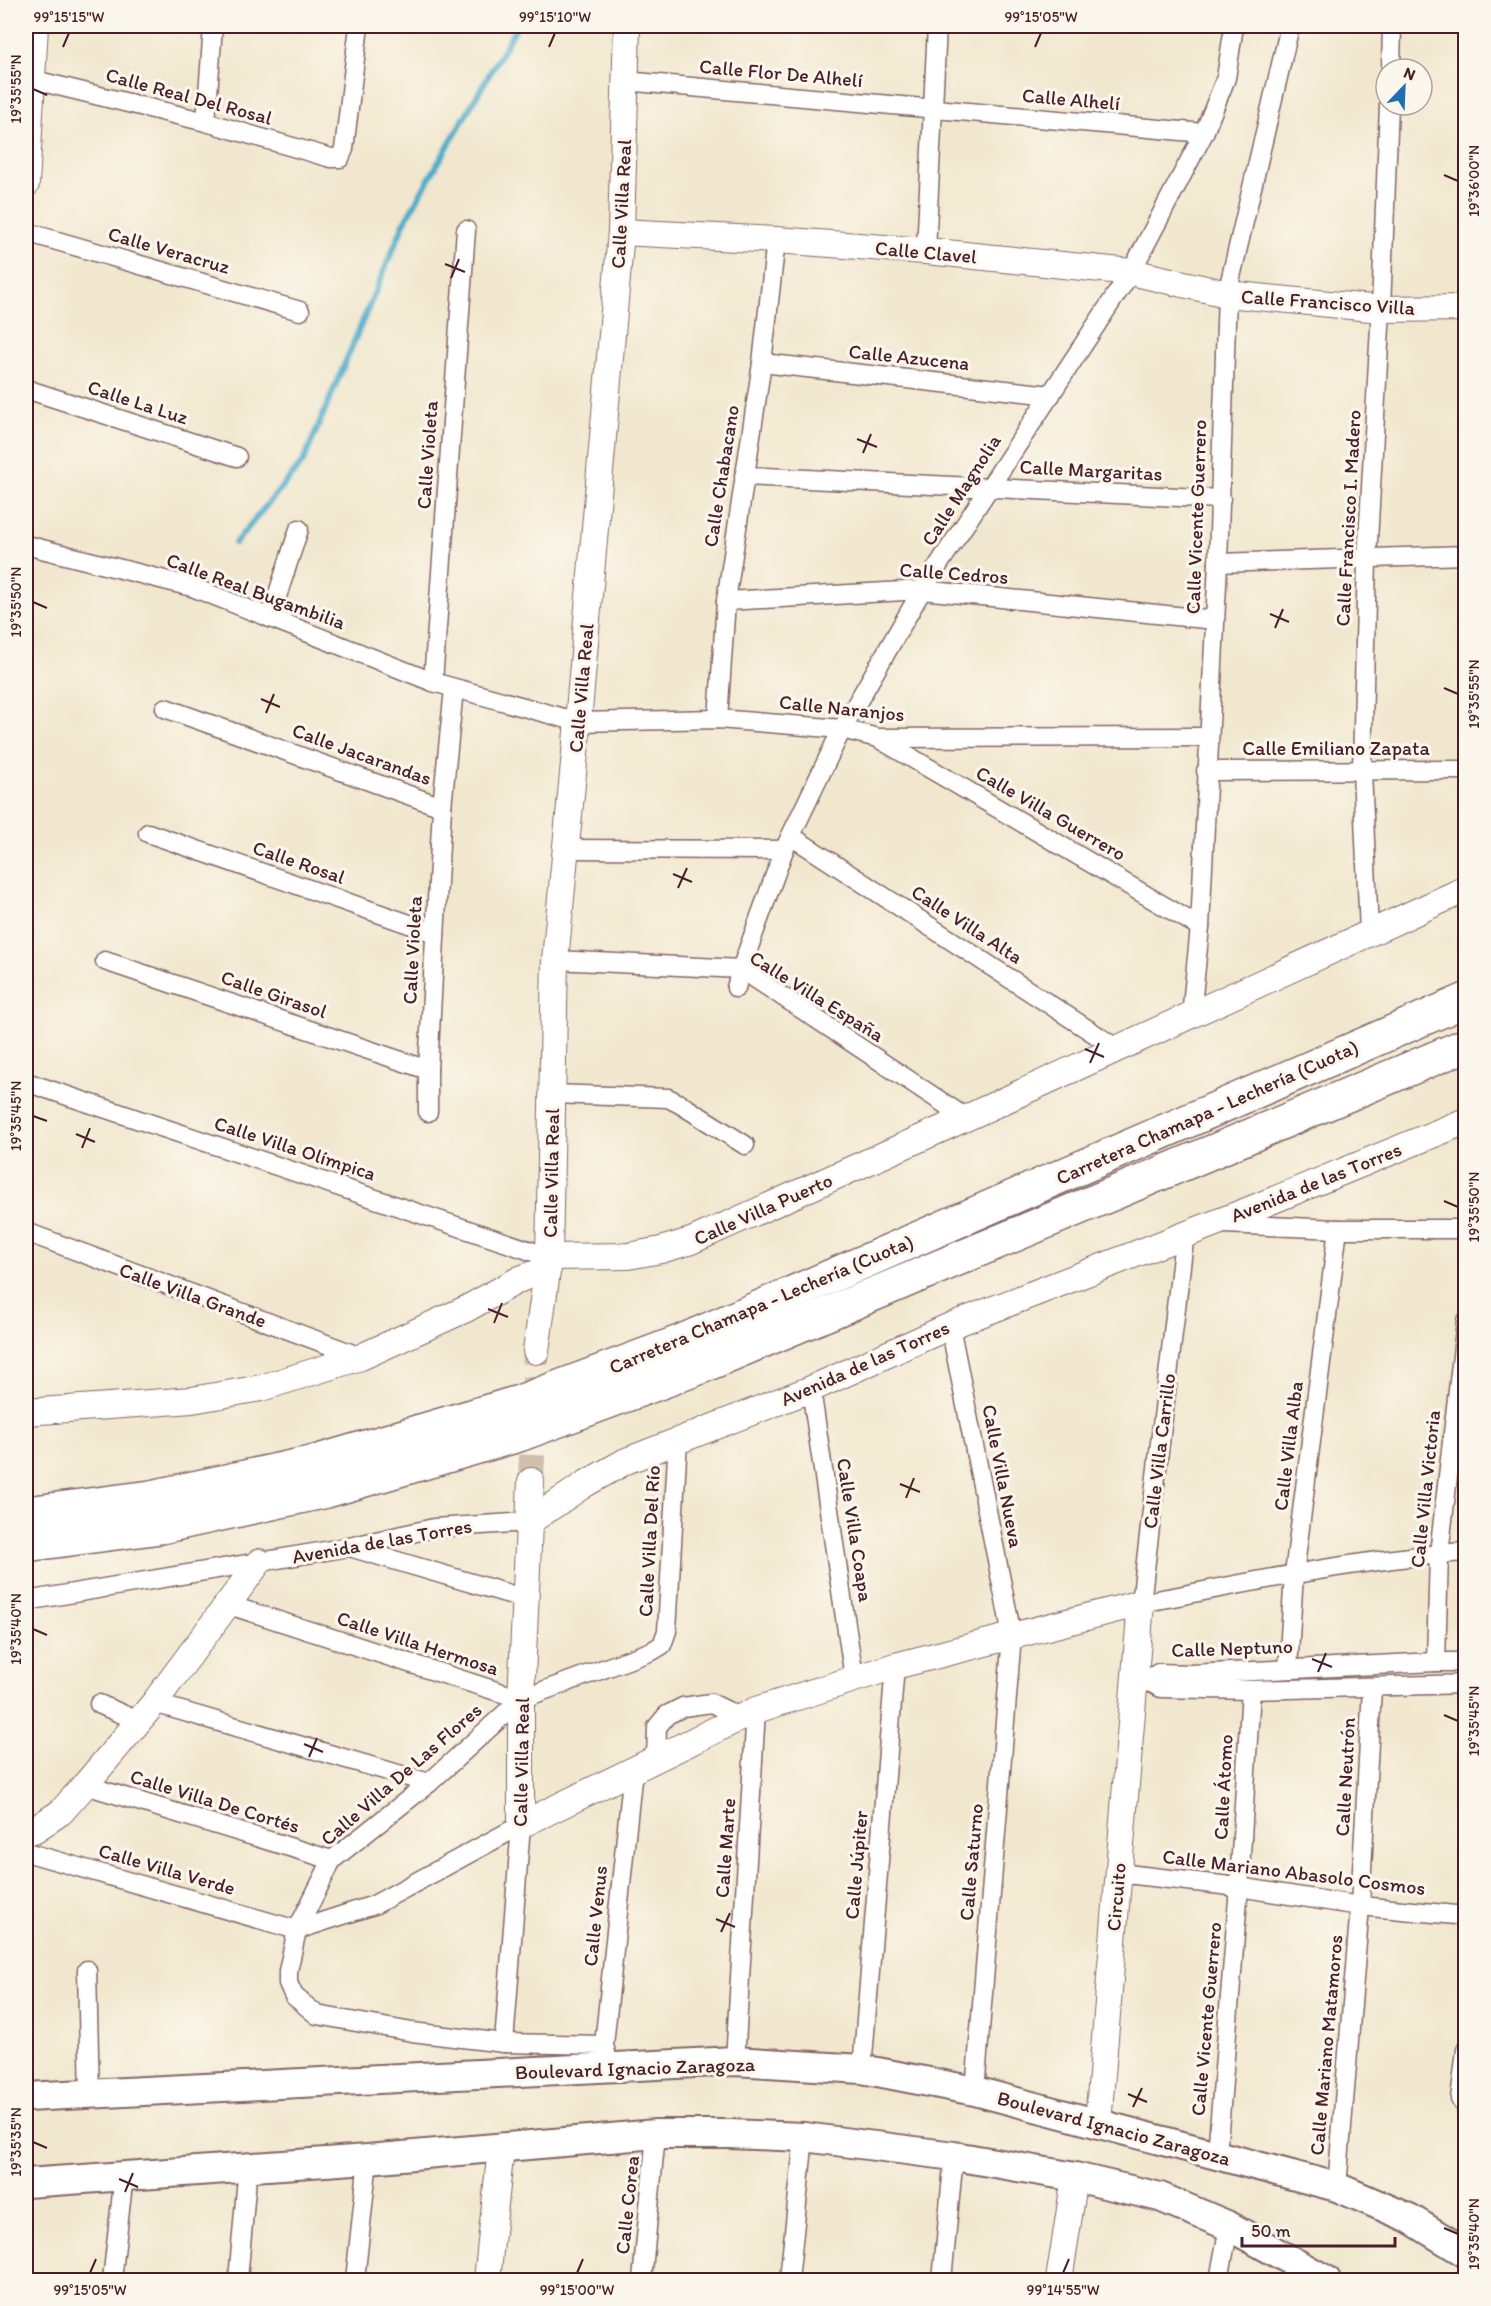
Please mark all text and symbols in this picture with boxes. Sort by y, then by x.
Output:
text: 99°15'15"W [34,8,105,26]
text: 99°15'10"W [519,8,591,26]
text: 99°15'05"W [1004,8,1078,26]
text: 19°35'55"N [7,54,25,124]
street label: Calle Flor De Alhelí [698,54,864,92]
north arrow [1374,57,1434,117]
street label: Calle Real Del Rosal [103,62,275,130]
text: N [1401,63,1418,85]
street label: Calle Alhelí [1021,83,1121,115]
street label: Calle Villa Real [606,138,636,269]
text: 19°36'00"N [1465,145,1483,217]
street label: Calle Veracruz [105,221,233,279]
street label: Calle Clavel [874,236,978,268]
street label: Calle Francisco Villa [1240,284,1416,320]
street label: Calle Azucena [847,339,971,375]
street label: Calle La Luz [85,375,192,430]
street label: Calle Violeta [411,399,443,510]
street label: Calle Chabacano [698,403,744,549]
street label: Calle Francisco I. Madero [1330,409,1366,627]
street label: Calle Vicente Guerrero [1181,419,1211,615]
street label: Calle Magnolia [916,429,1006,550]
street label: Calle Margaritas [1019,454,1163,486]
street label: Calle Real Bugambilia [163,547,349,635]
street label: Calle Cedros [899,557,1009,589]
text: 19°35'50"N [7,567,25,637]
street label: Calle Villa Real [563,622,599,754]
text: 19°35'55"N [1465,659,1483,729]
street label: Calle Naranjos [778,689,906,727]
street label: Calle Jacarandas [289,718,435,790]
street label: Calle Emiliano Zapata [1242,736,1430,760]
street label: Calle Villa Guerrero [972,760,1130,866]
street label: Calle Rosal [250,835,349,889]
street label: Calle Villa Alta [907,879,1027,969]
street label: Calle Violeta [397,894,427,1005]
street label: Calle Villa España [745,945,889,1047]
street label: Calle Girasol [218,965,330,1023]
street label: Carretera Chamapa - Lechería (Cuota) [1052,1034,1362,1190]
text: 19°35'45"N [7,1081,25,1151]
street label: Calle Villa Real [538,1108,564,1238]
street label: Calle Villa Olímpica [211,1111,379,1185]
street label: Avenida de las Torres [1227,1137,1405,1227]
street label: Calle Villa Puerto [690,1168,836,1250]
text: 19°35'50"N [1465,1172,1483,1242]
street label: Carretera Chamapa - Lechería (Cuota) [605,1229,917,1379]
street label: Calle Villa Grande [116,1257,270,1333]
street label: Avenida de las Torres [777,1315,953,1411]
street label: Calle Villa Carrillo [1138,1372,1180,1530]
street label: Calle Villa Alba [1268,1380,1308,1512]
street label: Calle Villa Nueva [977,1402,1029,1550]
street label: Calle Villa Victoria [1405,1409,1445,1569]
street label: Calle Villa Coapa [832,1456,878,1604]
street label: Calle Villa Del Río [633,1464,665,1618]
street label: Avenida de las Torres [290,1513,474,1569]
text: 19°35'40"N [7,1593,25,1665]
street label: Calle Villa Hermosa [334,1605,503,1681]
street label: Calle Neptuno [1171,1634,1293,1662]
text: 19°35'45"N [1465,1686,1483,1756]
street label: Calle Villa Real [508,1697,534,1827]
street label: Calle Villa De Las Flores [316,1698,486,1850]
street label: Calle Neutrón [1330,1717,1360,1837]
street label: Calle Átomo [1208,1733,1238,1841]
street label: Calle Villa De Cortés [127,1764,303,1838]
street label: Calle Marte [710,1797,740,1899]
street label: Calle Saturno [954,1802,988,1922]
street label: Calle Júpiter [839,1809,873,1920]
street label: Calle Villa Verde [96,1838,238,1900]
street label: Calle Mariano Abasolo Cosmos [1161,1844,1427,1900]
street label: Circuito [1101,1862,1131,1932]
street label: Calle Venus [578,1864,612,1968]
street label: Calle Vicente Guerrero [1186,1921,1226,2117]
street label: Calle Mariano Matamoros [1304,1934,1348,2156]
street label: Boulevard Ignacio Zaragoza [514,2052,756,2084]
street label: Boulevard Ignacio Zaragoza [995,2085,1234,2171]
text: 19°35'35"N [7,2107,25,2177]
street label: Calle Corea [610,2154,644,2255]
text: 19°35'40"N [1465,2198,1483,2270]
scale bar [1242,2210,1395,2248]
text: 50 m [1251,2220,1291,2242]
text: 99°15'05"W [53,2281,127,2299]
text: 99°15'00"W [540,2281,614,2299]
text: 99°14'55"W [1027,2281,1100,2299]

